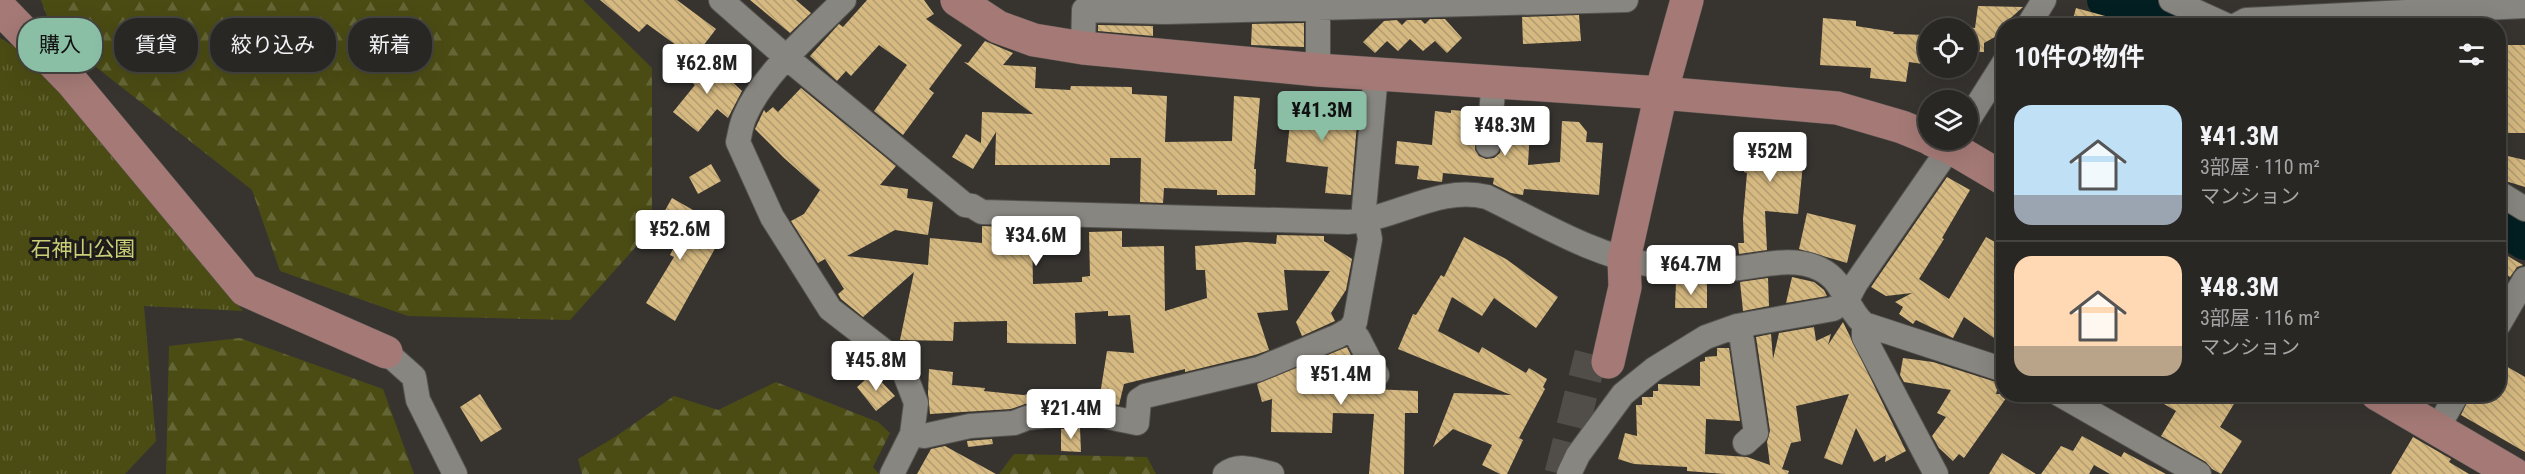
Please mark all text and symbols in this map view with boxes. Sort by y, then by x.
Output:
chip: 購入 [18,18,102,72]
chip: 賃貸 [114,18,198,72]
chip: 絞り込み [210,18,336,72]
chip: 新着 [348,18,432,72]
map controls [1918,18,1978,150]
button: locate [1918,18,1978,78]
icon: filters [2455,38,2488,71]
text: 10件の物件 [2014,42,2144,72]
pin: ¥62.8M [658,44,756,95]
text: ¥62.8M [677,51,737,75]
button: layers [1918,90,1978,150]
pin: ¥41.3M [1273,91,1371,142]
text: ¥41.3M [1292,98,1352,122]
pin: ¥48.3M [1456,106,1554,157]
text: ¥48.3M [1475,113,1535,137]
text: ¥41.3M [2200,121,2279,151]
icon: home [2062,129,2134,201]
pin: ¥52M [1734,132,1806,183]
text: ¥52M [1748,139,1792,163]
text: 3部屋 · 110 m² [2200,155,2320,179]
text: マンション [2200,184,2300,208]
pin: ¥52.6M [631,210,729,261]
pin: ¥34.6M [987,216,1085,267]
text: ¥52.6M [650,217,710,241]
text: ¥34.6M [1006,223,1066,247]
park label: 石神山公園 [31,237,136,261]
pin: ¥64.7M [1642,245,1740,296]
text: ¥64.7M [1661,252,1721,276]
text: ¥48.3M [2200,272,2279,302]
icon: home [2062,280,2134,352]
text: 3部屋 · 116 m² [2200,306,2320,330]
text: マンション [2200,335,2300,359]
pin: ¥45.8M [827,341,925,392]
text: ¥45.8M [846,348,906,372]
pin: ¥51.4M [1292,355,1390,406]
text: ¥51.4M [1311,362,1371,386]
pin: ¥21.4M [1022,389,1120,440]
text: ¥21.4M [1041,396,1101,420]

